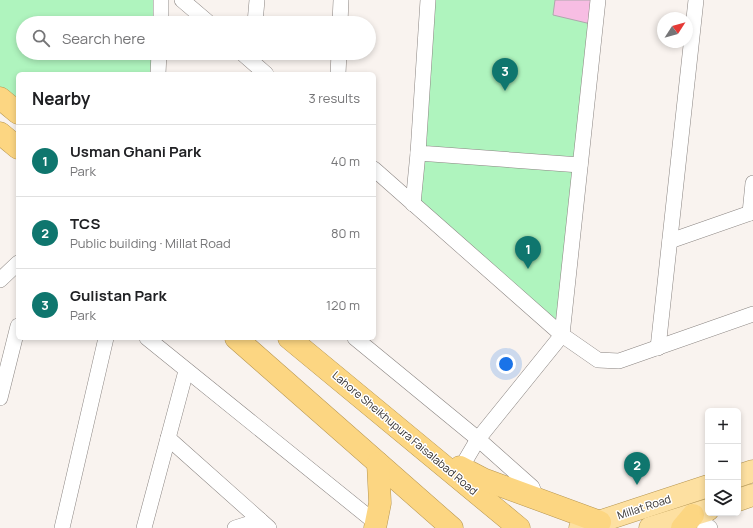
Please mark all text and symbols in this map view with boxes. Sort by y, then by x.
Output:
north arrow [657,12,693,48]
search box [16,16,376,60]
icon: search [30,27,52,49]
text: Search here [62,28,145,49]
pin: 3 [492,58,518,91]
text: Nearby [32,87,90,110]
text: 3 results [308,89,360,107]
text: Usman Ghani Park [70,141,201,162]
text: 1 [42,152,48,170]
text: 40 m [331,152,360,170]
text: Park [70,162,96,180]
text: TCS [70,213,101,234]
text: 2 [41,224,49,242]
text: 80 m [331,224,360,242]
text: Public building · Millat Road [70,234,231,252]
pin: 1 [515,236,541,269]
text: Gulistan Park [70,285,167,306]
text: 3 [41,296,49,314]
text: 120 m [326,296,360,314]
text: Park [70,306,96,324]
your location [496,354,516,374]
street label: Lahore Sheikhupura Faisalabad Road [330,367,481,498]
map controls [705,408,741,516]
button: + [705,408,741,444]
button: − [705,444,741,480]
pin: 2 [624,452,650,485]
button: layers [705,480,741,516]
street label: Millat Road [615,491,673,522]

